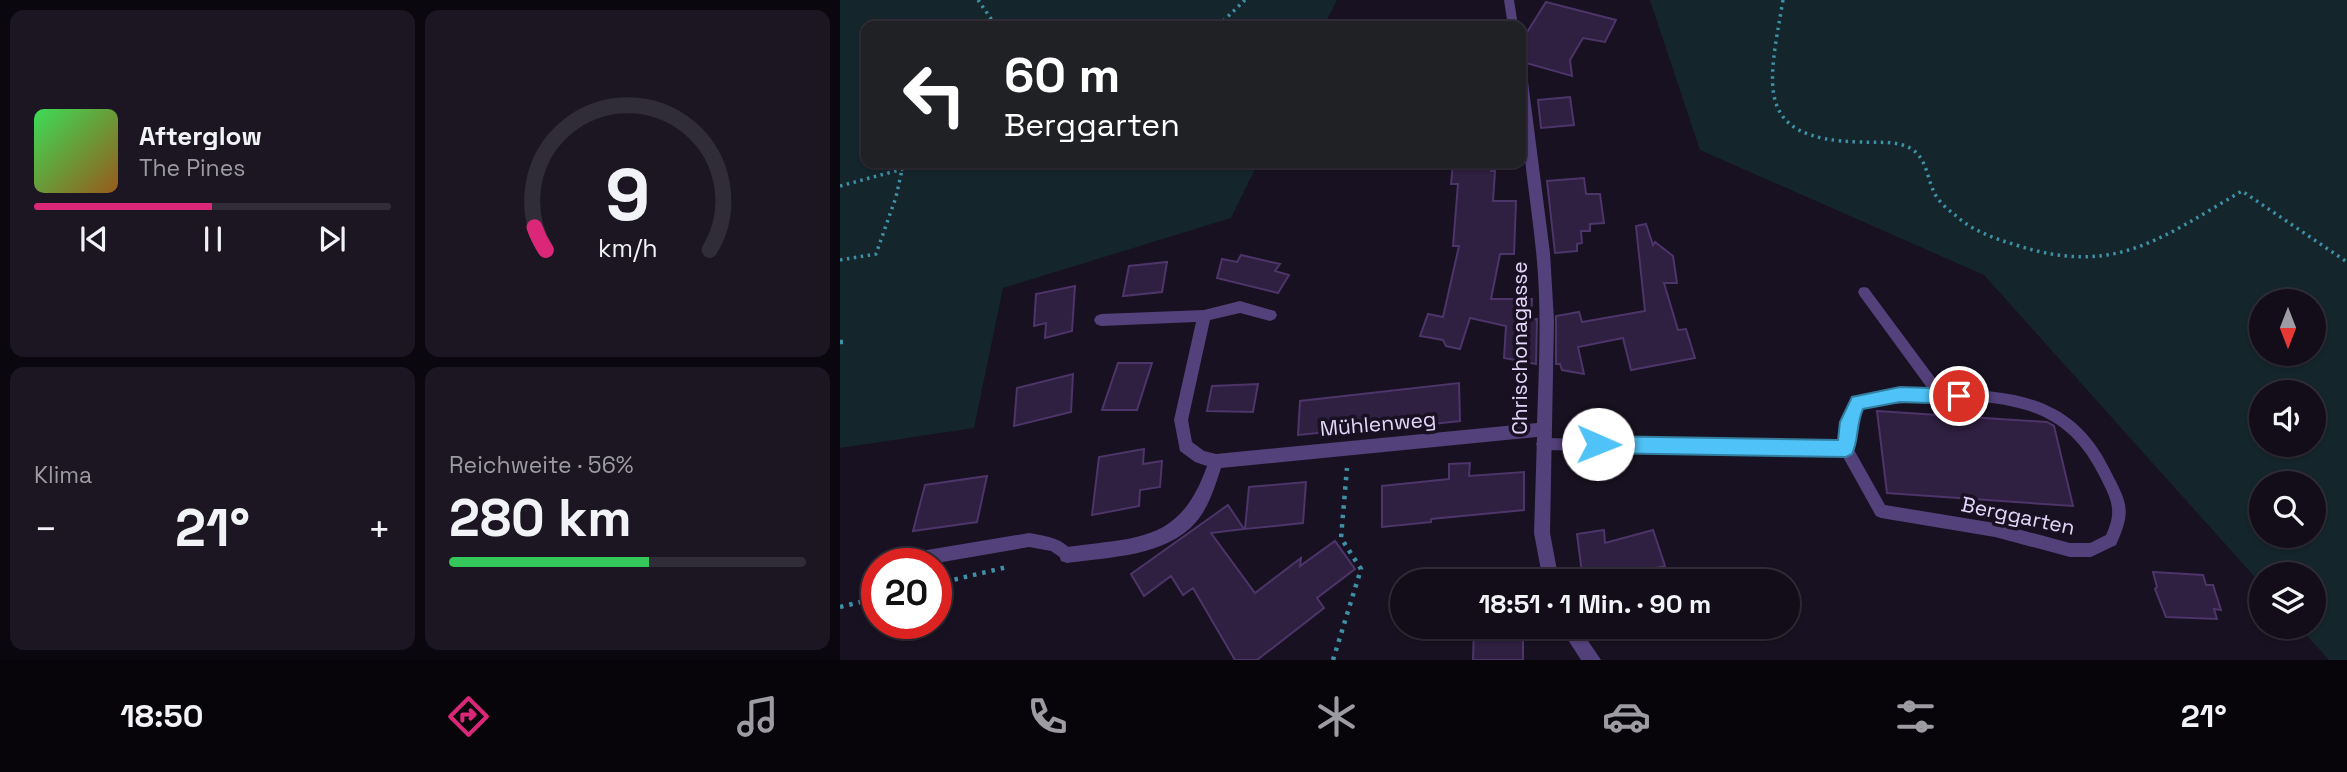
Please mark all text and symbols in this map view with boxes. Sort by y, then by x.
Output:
text: 60 m [1004,44,1120,106]
icon: left [889,49,980,140]
text: Berggarten [1004,105,1180,145]
text: Afterglow [139,119,262,153]
text: 9 [605,148,650,241]
text: The Pines [139,153,245,183]
icon: previous [75,220,113,258]
icon: pause [194,220,232,258]
icon: next [313,220,351,258]
text: km/h [598,232,657,264]
street label: Chrischonagasse [1506,261,1533,435]
north arrow [2249,289,2326,366]
map controls [2249,289,2326,639]
pin [1929,366,1989,426]
icon: arrive [1940,377,1978,415]
button: sound [2249,380,2326,457]
street label: Mühlenweg [1319,405,1437,442]
position arrow [1561,407,1635,481]
text: Reichweite · 56% [449,450,633,480]
text: Klima [34,460,92,490]
button: search [2249,471,2326,548]
text: 280 km [449,485,632,551]
street label: Berggarten [1959,490,2077,541]
text: 21° [175,495,250,561]
text: − [34,505,58,553]
text: + [367,505,391,553]
speed limit sign: 20 [861,548,952,639]
button: layers [2249,562,2326,639]
text: 18:51 · 1 Min. · 90 m [1479,587,1711,621]
icon: directions [444,692,493,741]
icon: music [733,692,782,741]
icon: phone [1023,692,1072,741]
icon: climate [1312,692,1361,741]
icon: car [1602,692,1651,741]
icon: filters [1891,692,1940,741]
text: 18:50 [120,696,203,736]
text: 21° [2181,696,2227,736]

